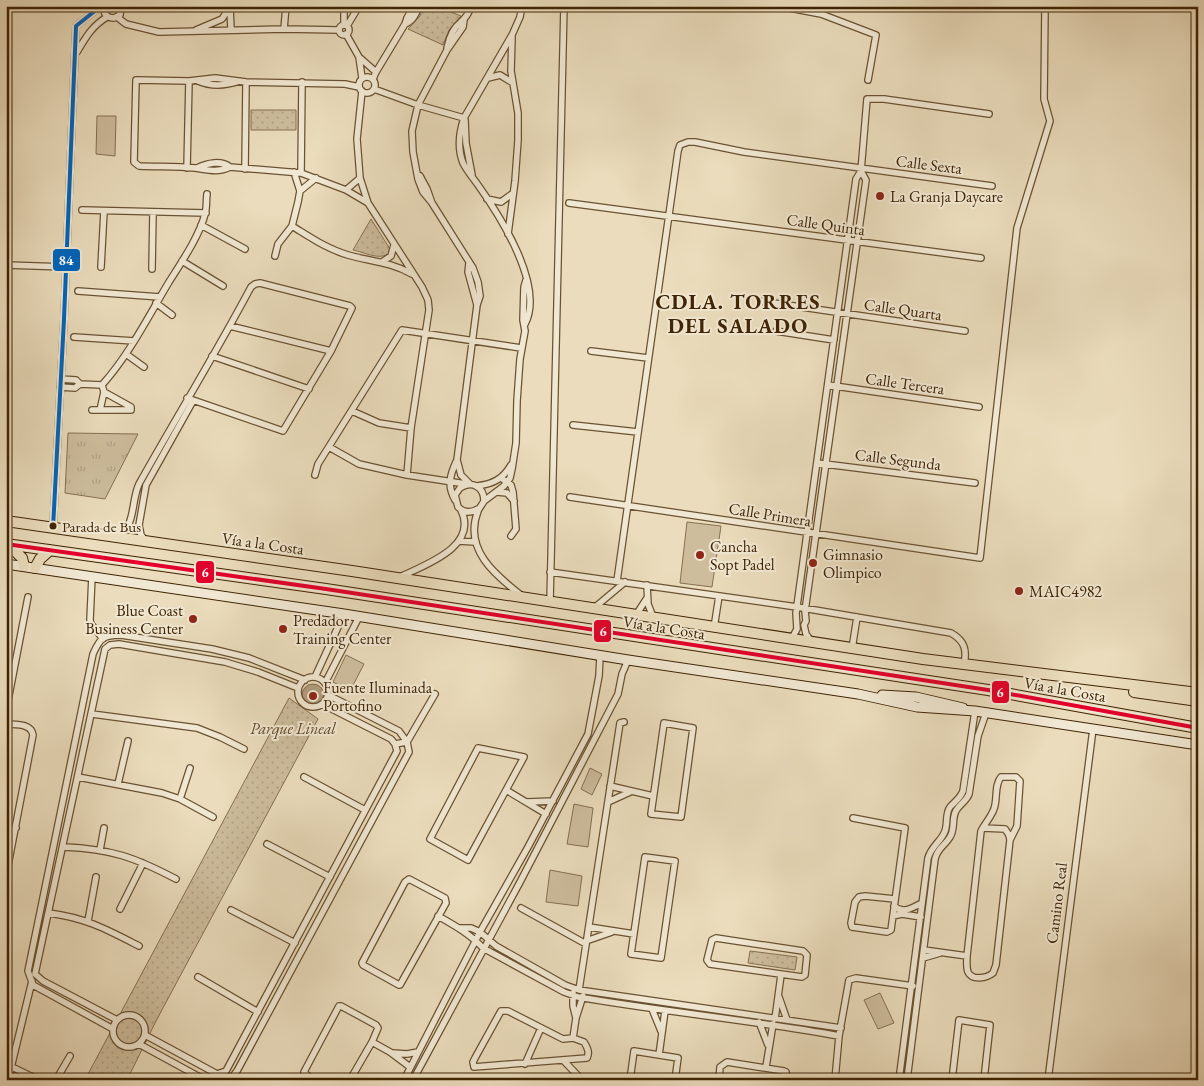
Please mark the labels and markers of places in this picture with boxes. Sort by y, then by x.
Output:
place label: La Granja Daycare [890,186,1003,207]
marker: La Granja Daycare [874,190,886,202]
place label: Parada de Bus [62,517,141,536]
marker: Parada de Bus [48,521,58,531]
place label: Cancha Sopt Padel [710,536,775,575]
place label: Gimnasio Olimpico [823,544,883,583]
marker: Cancha Sopt Padel [694,549,706,561]
marker: Gimnasio Olimpico [807,557,819,569]
place label: MAIC4982 [1029,581,1102,602]
marker: MAIC4982 [1013,585,1025,597]
place label: Blue Coast Business Center [85,600,184,639]
place label: Predador Training Center [293,610,392,649]
marker: Blue Coast Business Center [187,613,199,625]
marker: Predador Training Center [277,623,289,635]
place label: Fuente Iluminada Portofino [323,677,433,716]
marker: Fuente Iluminada Portofino [307,690,319,702]

